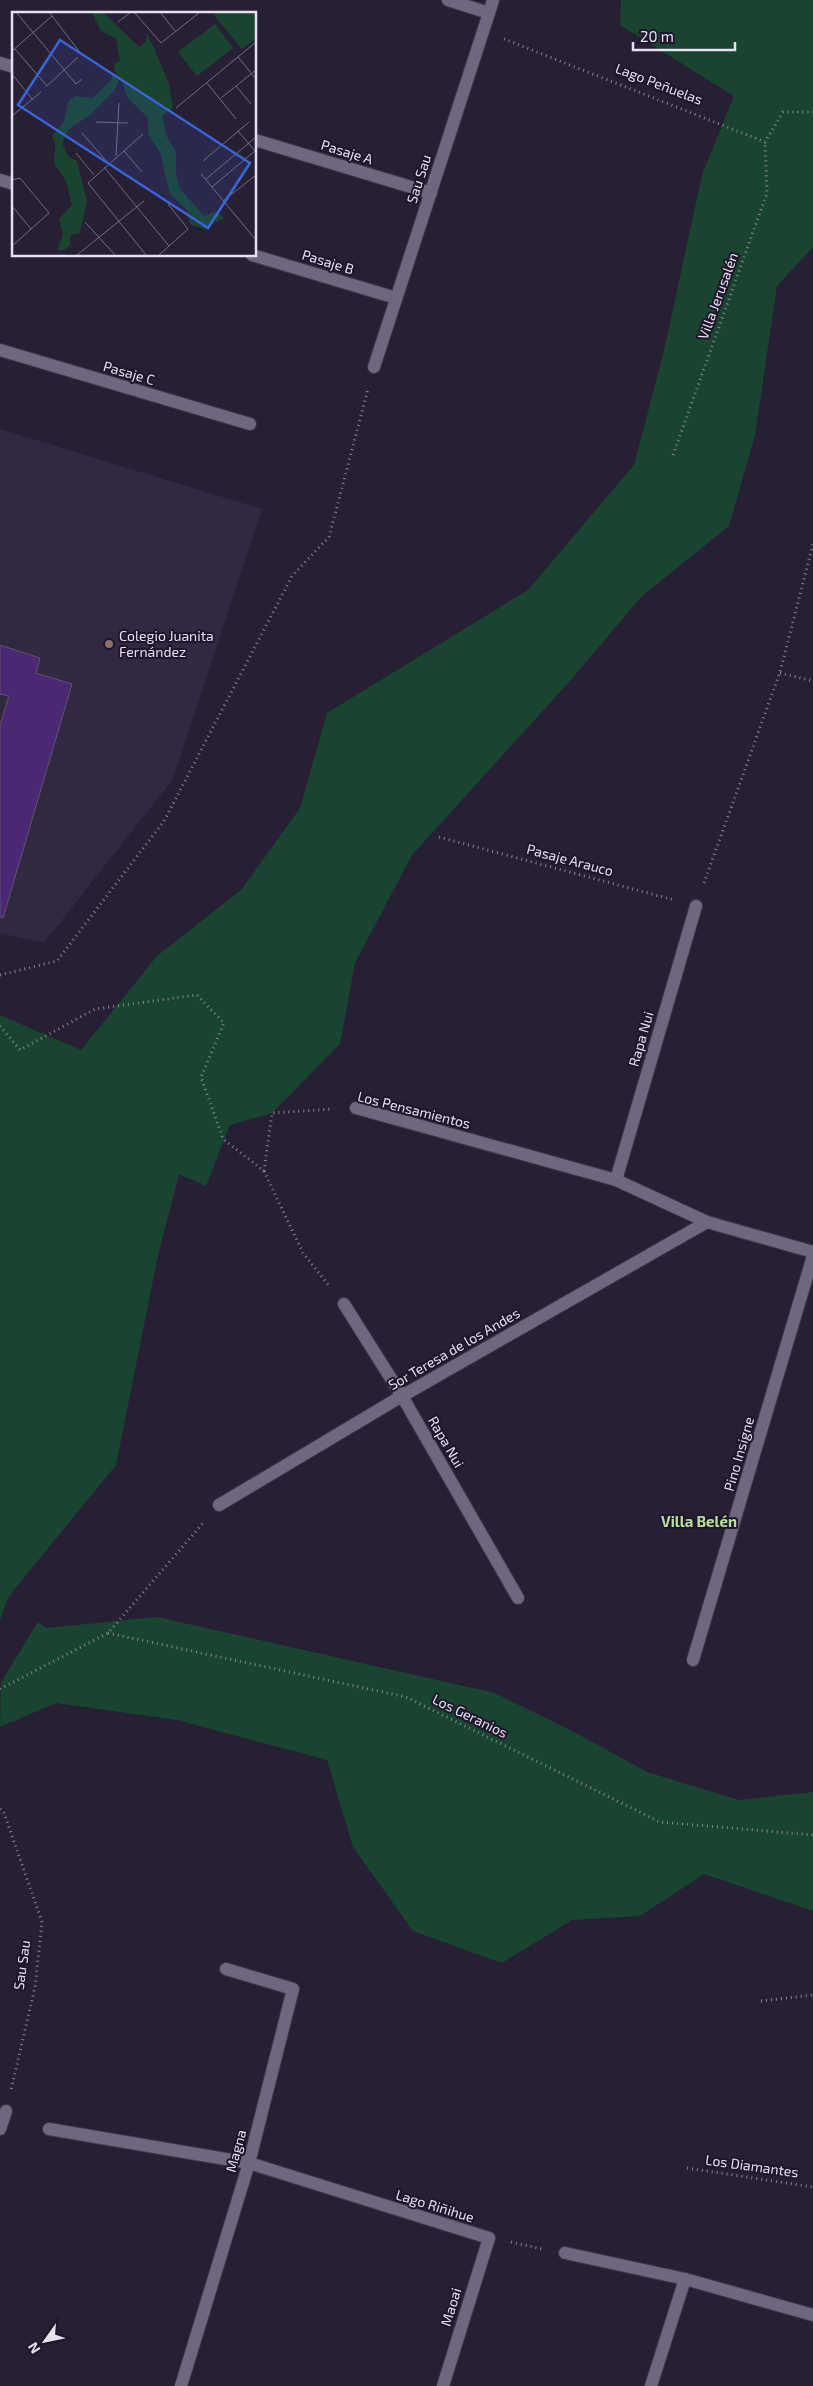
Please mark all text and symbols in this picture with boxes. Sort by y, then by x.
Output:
inset map [12,12,256,256]
scale bar [633,20,736,52]
text: 20 m [640,27,674,45]
street label: Lago Peñuelas [613,59,705,108]
street label: Pasaje A [319,136,375,168]
street label: Sau Sau [403,152,434,205]
street label: Pasaje B [300,246,356,277]
street label: Villa Jerusalén [694,250,741,342]
street label: Pasaje C [101,357,157,388]
place label: Colegio Juanita Fernández [119,627,214,660]
marker: Colegio Juanita Fernández [103,638,115,650]
street label: Pasaje Arauco [525,840,615,879]
street label: Rapa Nui [625,1009,656,1068]
street label: Los Pensamientos [356,1087,472,1132]
street label: Sor Teresa de los Andes [385,1304,523,1393]
street label: Rapa Nui [425,1413,468,1471]
street label: Pino Insigne [720,1415,757,1493]
district label: Villa Belén [661,1512,737,1530]
street label: Los Geranios [430,1690,511,1741]
street label: Sau Sau [10,1939,33,1991]
street label: Magna [222,2128,249,2174]
street label: Los Diamantes [704,2151,800,2180]
street label: Lago Riñihue [394,2186,476,2226]
street label: Maoai [437,2286,464,2328]
north arrow [20,2316,70,2366]
text: N [24,2339,44,2357]

